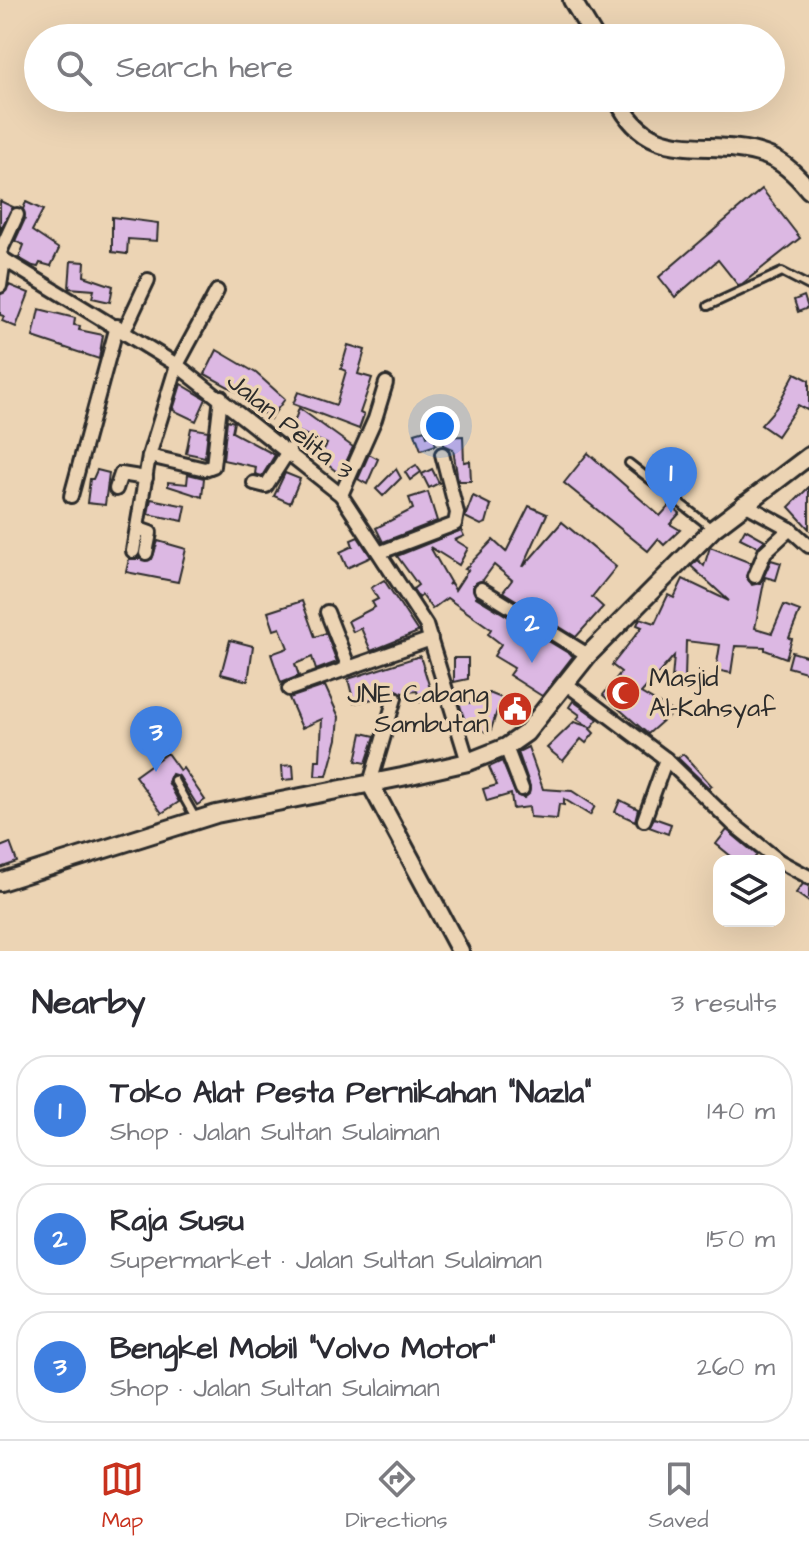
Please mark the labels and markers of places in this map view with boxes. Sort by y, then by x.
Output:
pin: 1 [645,447,697,513]
pin: 2 [506,597,558,663]
place label: Masjid Al-Kahsyaf [649,660,776,728]
mosque icon: Masjid Al-Kahsyaf [604,674,642,712]
place label: JNE Cabang Sambutan [347,676,489,742]
public building icon: JNE Cabang Sambutan [496,690,534,728]
pin: 3 [130,706,182,772]

